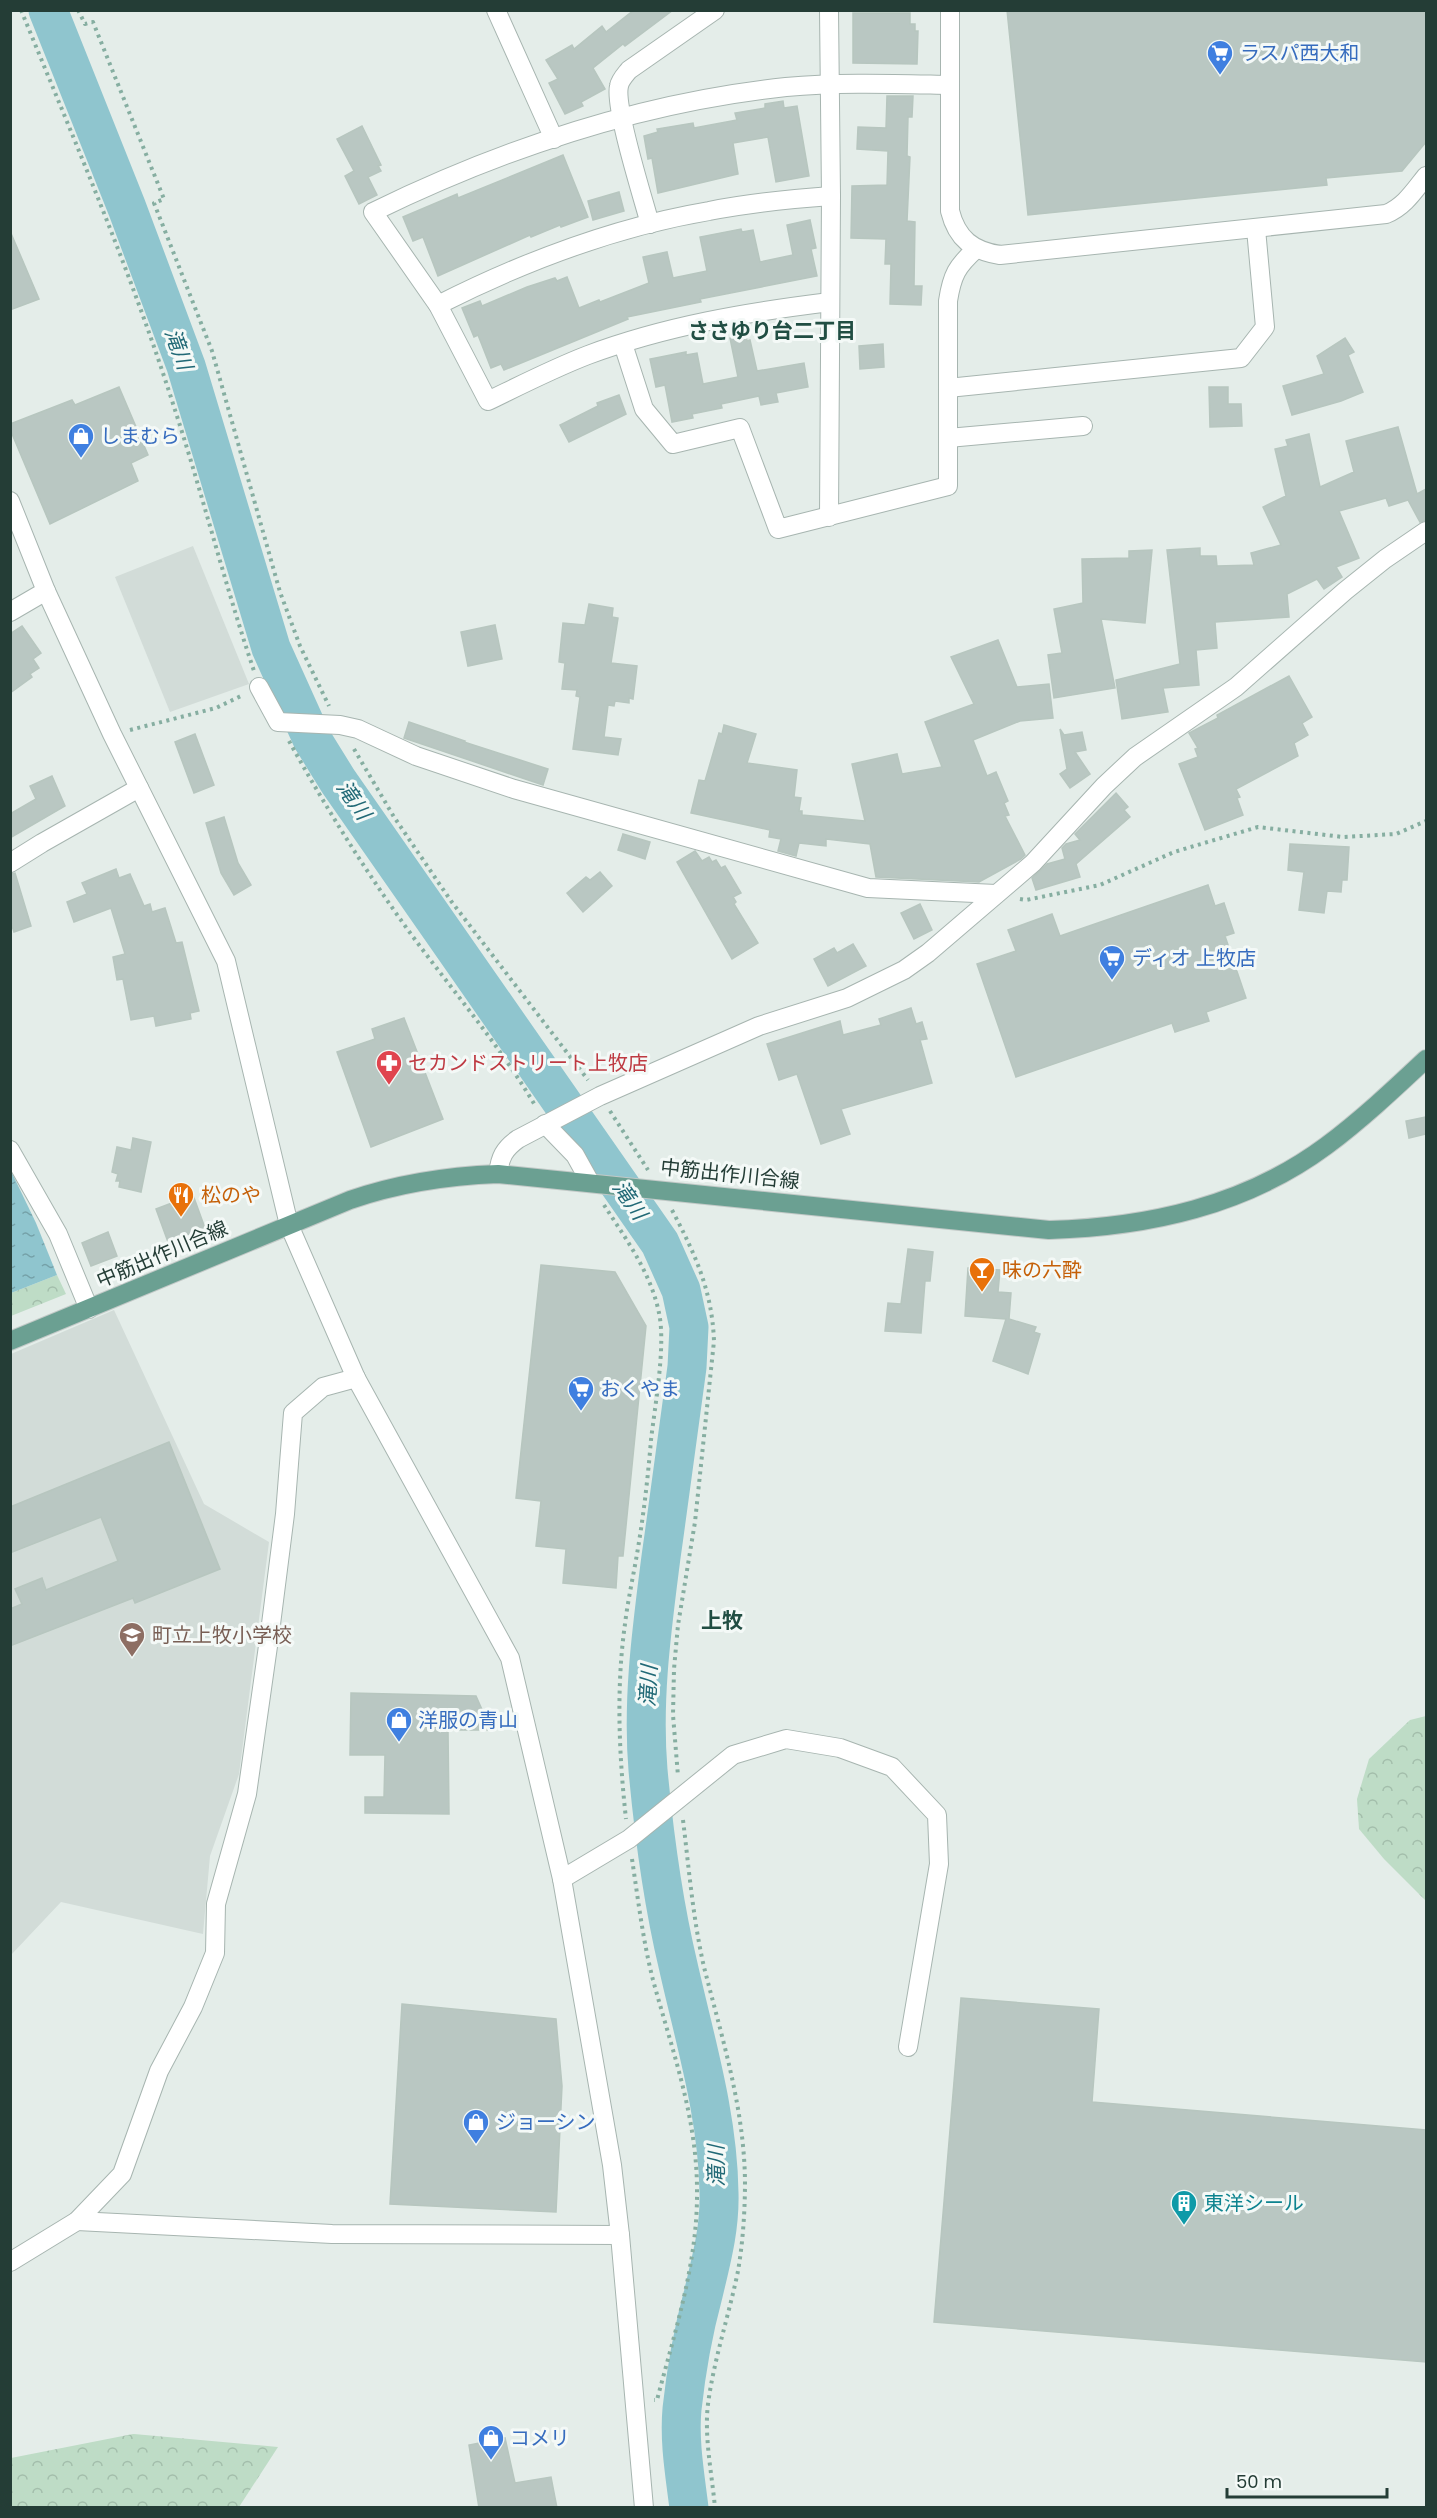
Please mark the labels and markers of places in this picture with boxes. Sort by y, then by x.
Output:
supermarket icon: ラスパ西大和 [1205,38,1235,76]
place label: ラスパ西大和 [1240,39,1360,67]
shop icon: しまむら [66,421,96,459]
place label: しまむら [100,422,180,450]
supermarket icon: ディオ 上牧店 [1097,943,1127,981]
place label: ディオ 上牧店 [1132,944,1256,972]
pharmacy icon: セカンドストリート上牧店 [374,1048,404,1086]
place label: セカンドストリート上牧店 [408,1049,648,1077]
restaurant icon: 松のや [166,1180,196,1218]
place label: 松のや [201,1181,261,1209]
bar icon: 味の六酔 [967,1255,997,1293]
place label: 味の六酔 [1002,1256,1082,1284]
supermarket icon: おくやま [566,1374,596,1412]
place label: おくやま [600,1375,680,1403]
school or university icon: 町立上牧小学校 [117,1620,147,1658]
place label: 町立上牧小学校 [152,1621,292,1649]
shop icon: 洋服の青山 [384,1705,414,1743]
place label: 洋服の青山 [418,1706,518,1734]
shop icon: ジョーシン [461,2107,491,2145]
place label: ジョーシン [496,2108,596,2136]
building icon: 東洋シール [1169,2188,1199,2226]
place label: 東洋シール [1204,2189,1304,2217]
shop icon: コメリ [476,2423,506,2461]
place label: コメリ [510,2424,570,2452]

